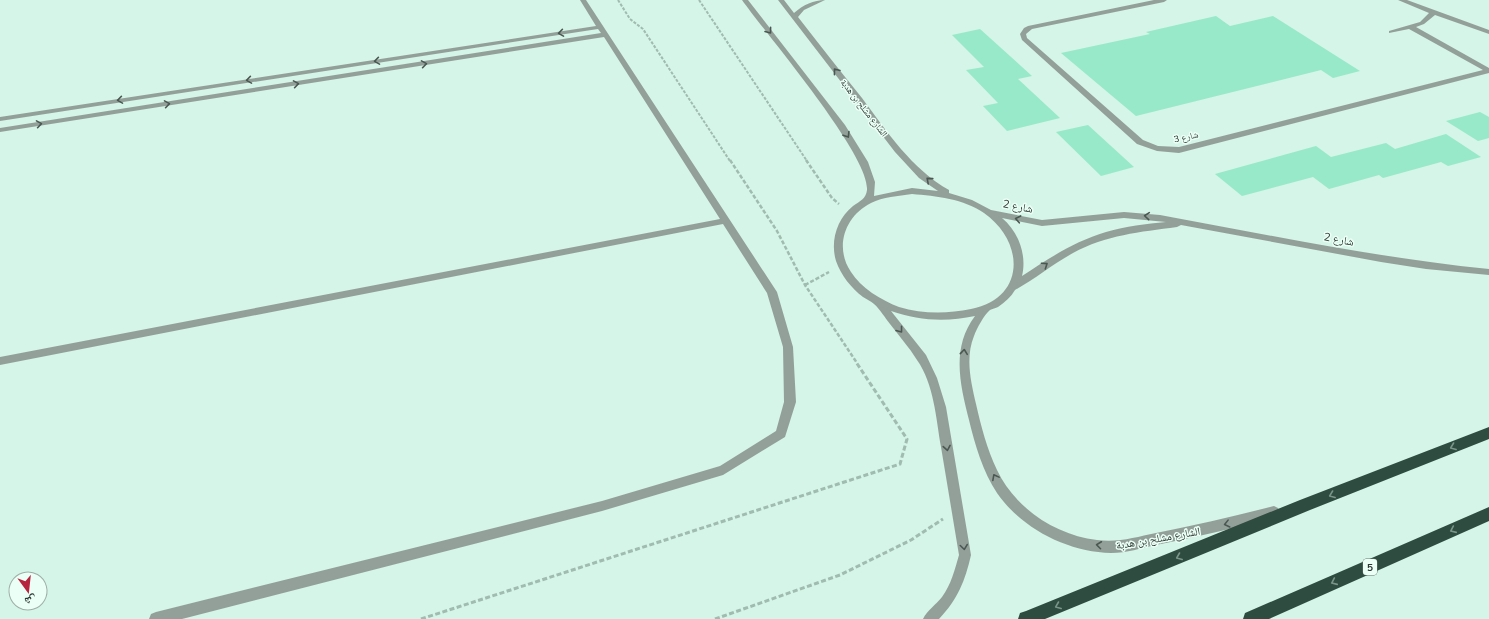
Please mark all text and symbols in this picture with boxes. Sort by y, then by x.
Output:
one-way arrow [764,27,772,34]
one-way arrow [558,28,564,36]
one-way arrow [374,56,380,64]
one-way arrow [421,60,427,69]
one-way arrow [833,68,840,75]
one-way arrow [246,75,252,84]
street label: الشارع مشلح بن هدبة [838,77,890,139]
one-way arrow [292,80,299,89]
one-way arrow [117,95,123,104]
one-way arrow [164,100,170,109]
one-way arrow [35,120,42,129]
street label: شارع 3 [1173,129,1199,145]
one-way arrow [842,131,850,138]
one-way arrow [926,178,933,185]
street label: شارع 2 [1002,196,1034,216]
one-way arrow [1144,212,1150,221]
one-way arrow [1015,216,1021,224]
street label: شارع 2 [1323,229,1355,249]
one-way arrow [1041,263,1048,270]
one-way arrow [895,325,902,332]
one-way arrow [959,349,968,355]
one-way arrow [1449,443,1456,451]
one-way arrow [943,445,951,451]
one-way arrow [992,474,1000,481]
one-way arrow [1328,490,1335,498]
one-way arrow [1224,519,1231,528]
street label: الشارع مشلح بن هدبة [1115,524,1201,552]
one-way arrow [1450,525,1458,533]
one-way arrow [1096,541,1102,550]
one-way arrow [959,544,968,551]
one-way arrow [1175,552,1182,560]
road number: 5 [1363,559,1377,575]
north arrow [8,571,48,611]
one-way arrow [1331,578,1338,586]
text: ش [23,591,38,609]
one-way arrow [1055,601,1062,609]

